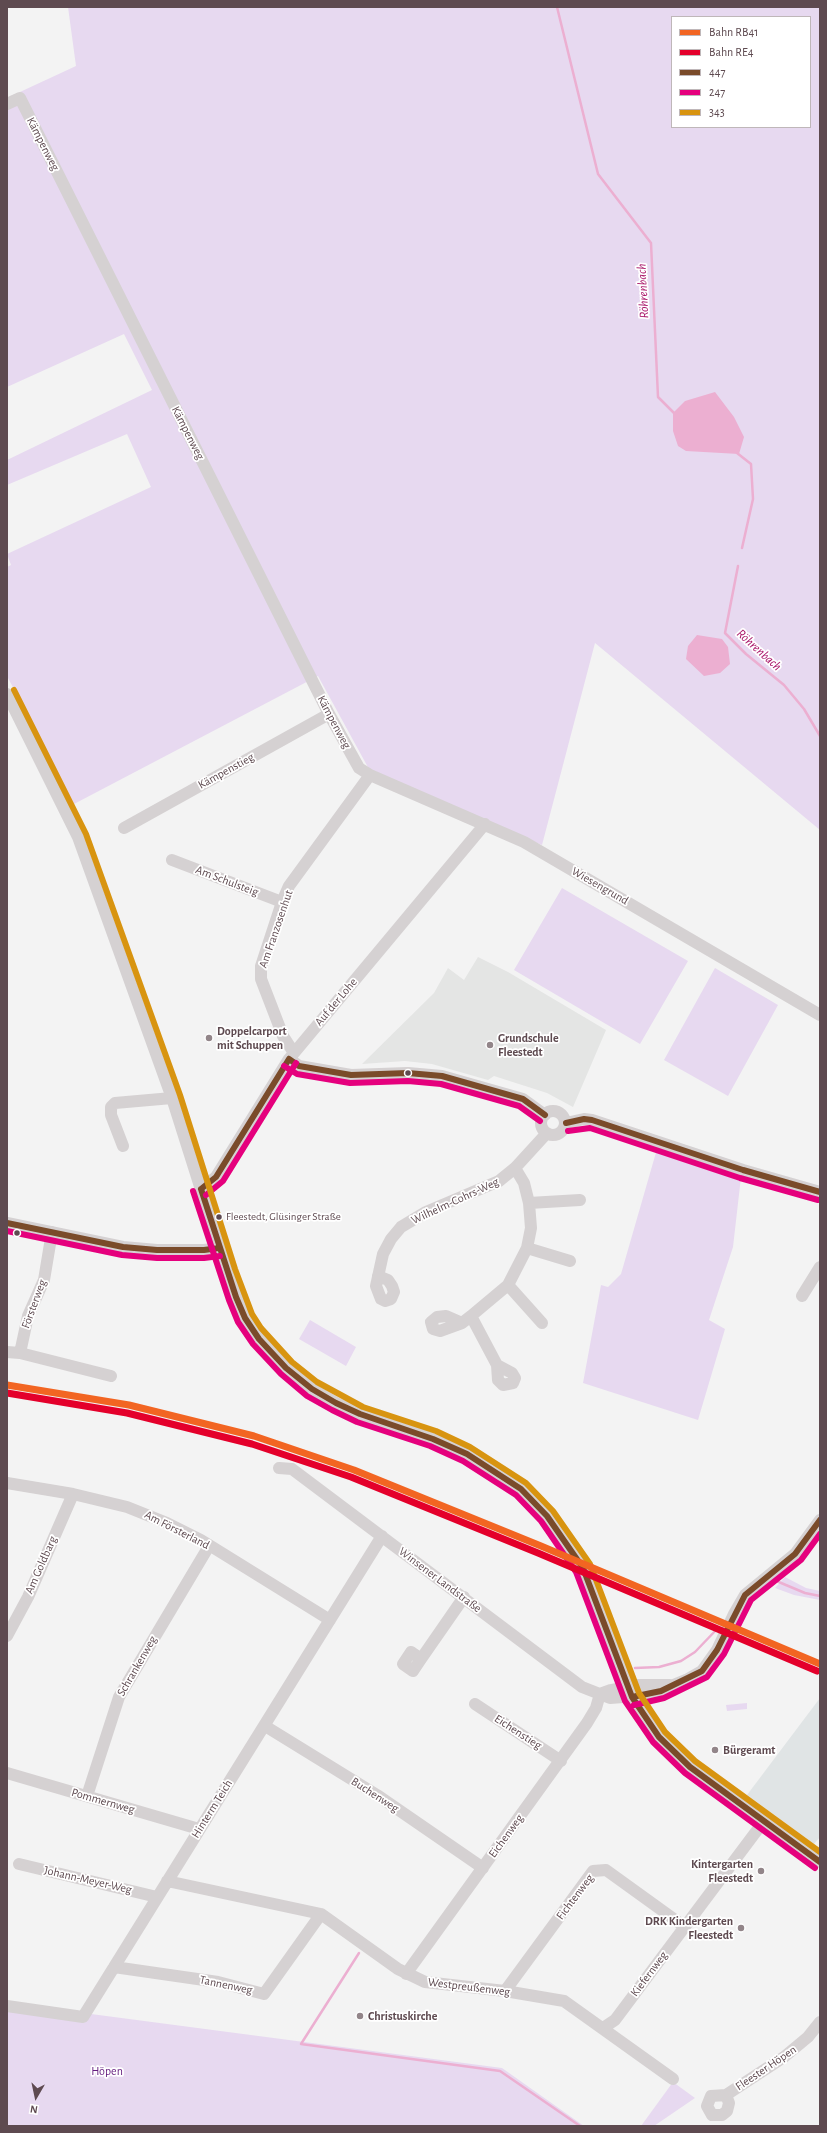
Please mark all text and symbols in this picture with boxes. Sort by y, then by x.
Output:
legend [671,16,811,128]
text: Bahn RB41 [709,26,758,38]
text: Bahn RE4 [709,46,754,58]
text: 447 [709,66,726,78]
text: 247 [709,86,725,98]
text: 343 [709,106,725,118]
street label: Kämpenweg [23,115,63,173]
water label: Röhrenbach [634,263,652,319]
street label: Kämpenweg [168,404,208,462]
water label: Röhrenbach [733,626,785,674]
street label: Kämpenweg [314,693,354,751]
street label: Kämpenstieg [196,750,256,792]
street label: Am Schulsteig [194,862,260,900]
street label: Wiesengrund [569,864,631,908]
street label: Am Franzosenhut [256,888,296,970]
street label: Auf der Lohe [312,975,360,1029]
place label: Doppelcarport mit Schuppen [217,1024,287,1052]
place label: Grundschule Fleestedt [498,1031,559,1059]
marker: Doppelcarport mit Schuppen [204,1033,214,1043]
marker: Grundschule Fleestedt [485,1040,495,1050]
unlabelled marker [403,1068,413,1078]
street label: Wilhelm-Cohrs-Weg [409,1174,501,1228]
place label: Fleestedt, Glüsinger Straße [226,1210,341,1224]
marker: Fleestedt, Glüsinger Straße [214,1212,224,1222]
unlabelled marker [12,1228,22,1238]
street label: Försterweg [18,1277,50,1331]
street label: Am Försterland [142,1507,212,1553]
street label: Am Goldbarg [22,1534,60,1596]
street label: Winsener Landstraße [396,1544,484,1616]
street label: Schrankenweg [114,1633,160,1699]
street label: Eichenstieg [492,1711,544,1753]
place label: Bürgeramt [723,1743,775,1757]
marker: Bürgeramt [710,1745,720,1755]
street label: Buchenweg [348,1774,402,1816]
street label: Hinterm Teich [188,1777,236,1841]
street label: Pommernweg [70,1785,136,1817]
street label: Eichenweg [485,1811,527,1861]
place label: Kintergarten Fleestedt [691,1857,753,1885]
street label: Johann-Meyer-Weg [43,1863,133,1897]
marker: Kintergarten Fleestedt [756,1866,766,1876]
street label: Fichtenweg [553,1871,597,1923]
place label: DRK Kindergarten Fleestedt [645,1914,733,1942]
marker: DRK Kindergarten Fleestedt [736,1923,746,1933]
street label: Kiefernweg [627,1949,671,1999]
street label: Tannenweg [198,1972,254,1998]
street label: Westpreußenweg [427,1975,511,1999]
place label: Christuskirche [368,2009,437,2023]
marker: Christuskirche [355,2011,365,2021]
street label: Fleester Höpen [733,2042,799,2094]
park label: Höpen [91,2064,123,2078]
north arrow [16,2077,56,2117]
text: N [29,2103,39,2115]

